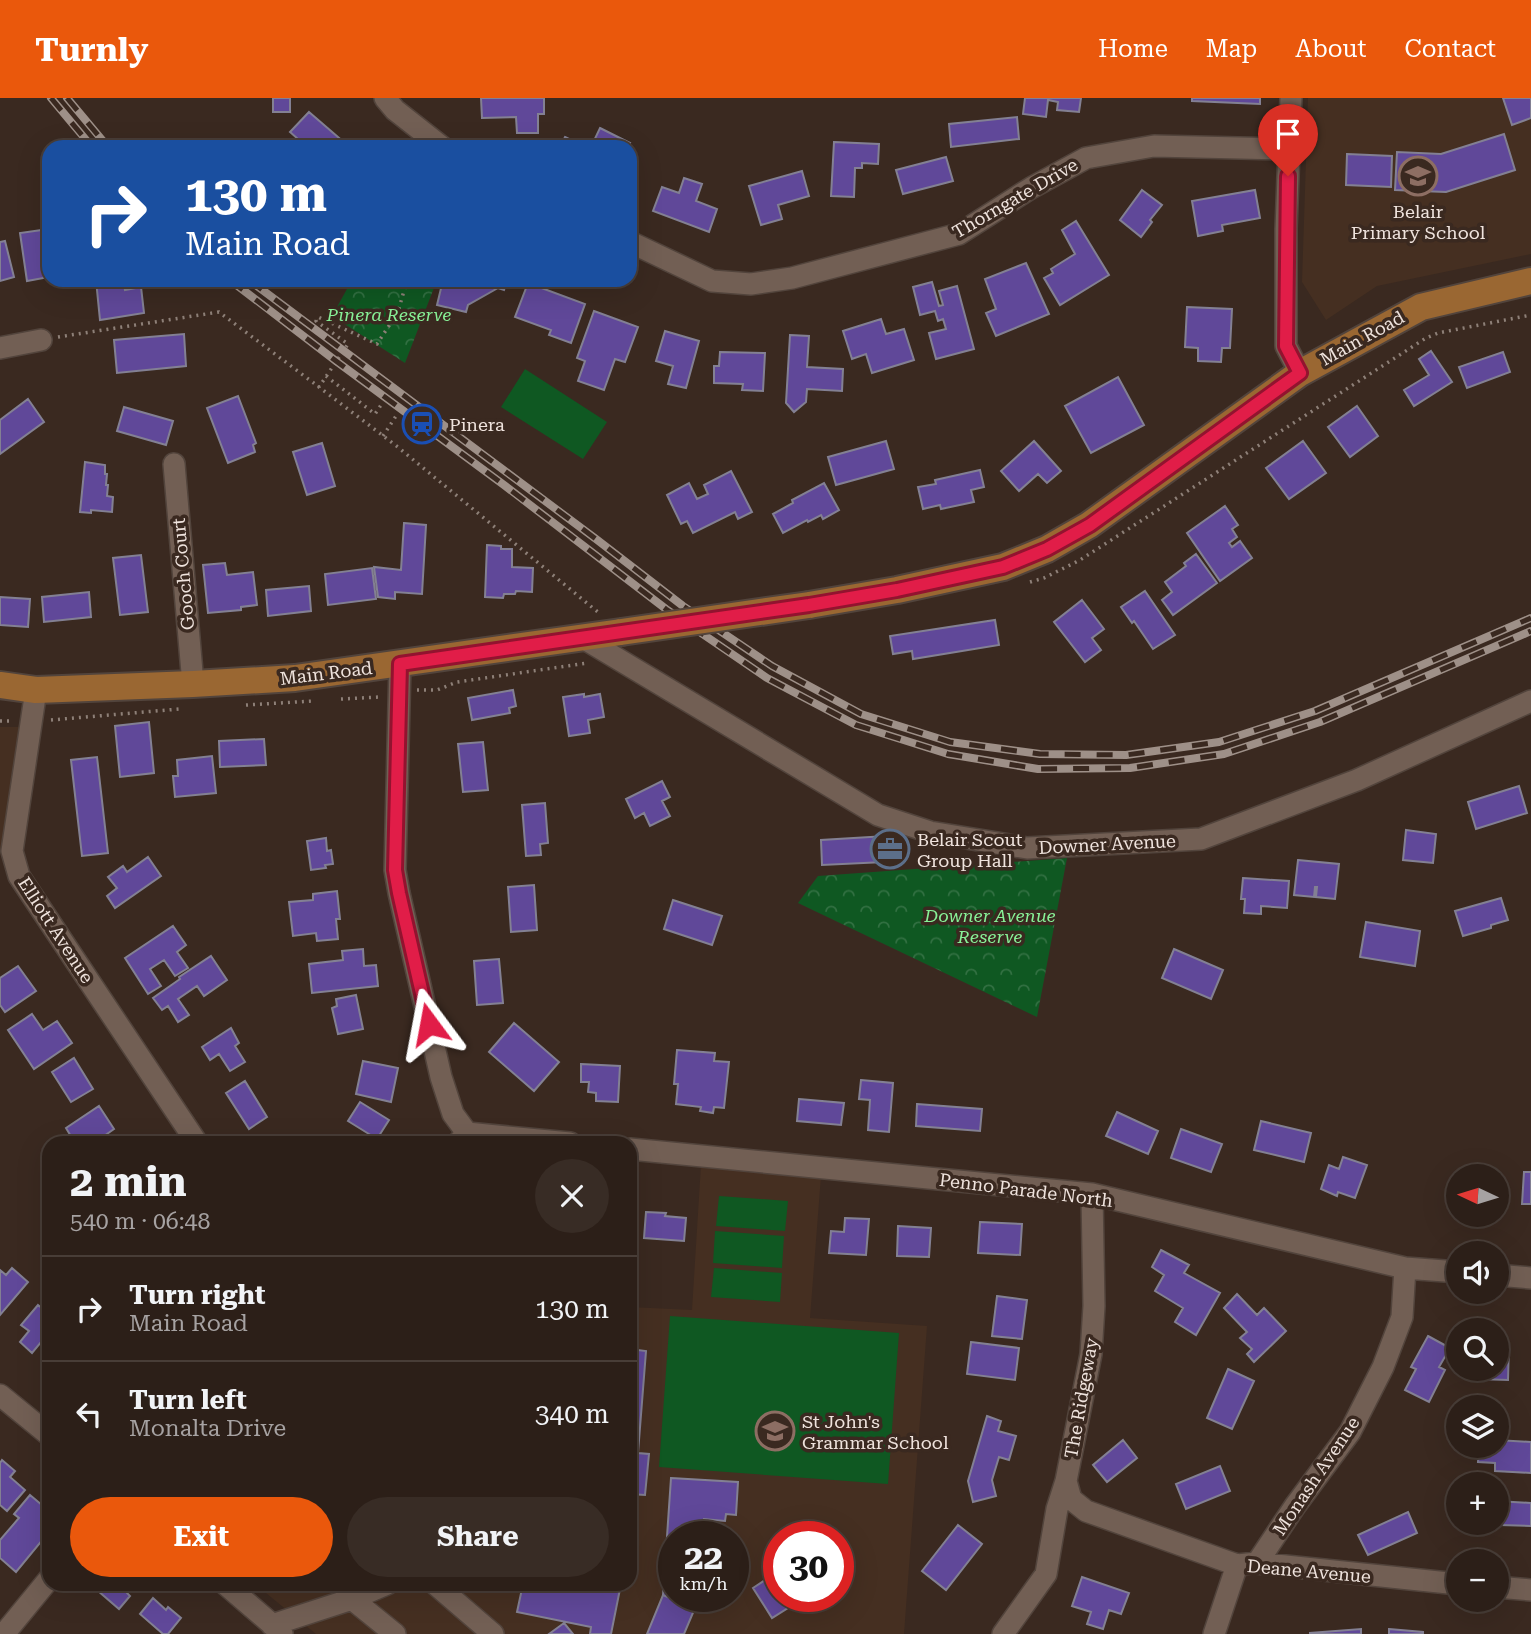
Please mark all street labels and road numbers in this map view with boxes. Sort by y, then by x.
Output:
street label: Thorngate Drive [949,154,1082,242]
street label: Main Road [1316,306,1408,370]
street label: Gooch Court [168,517,198,631]
street label: Main Road [279,657,374,689]
street label: Downer Avenue [1038,830,1176,858]
street label: Elliott Avenue [14,873,98,987]
street label: Penno Parade North [938,1169,1114,1211]
street label: The Ridgeway [1060,1336,1102,1460]
street label: Monash Avenue [1269,1413,1364,1539]
street label: Deane Avenue [1246,1555,1372,1587]

